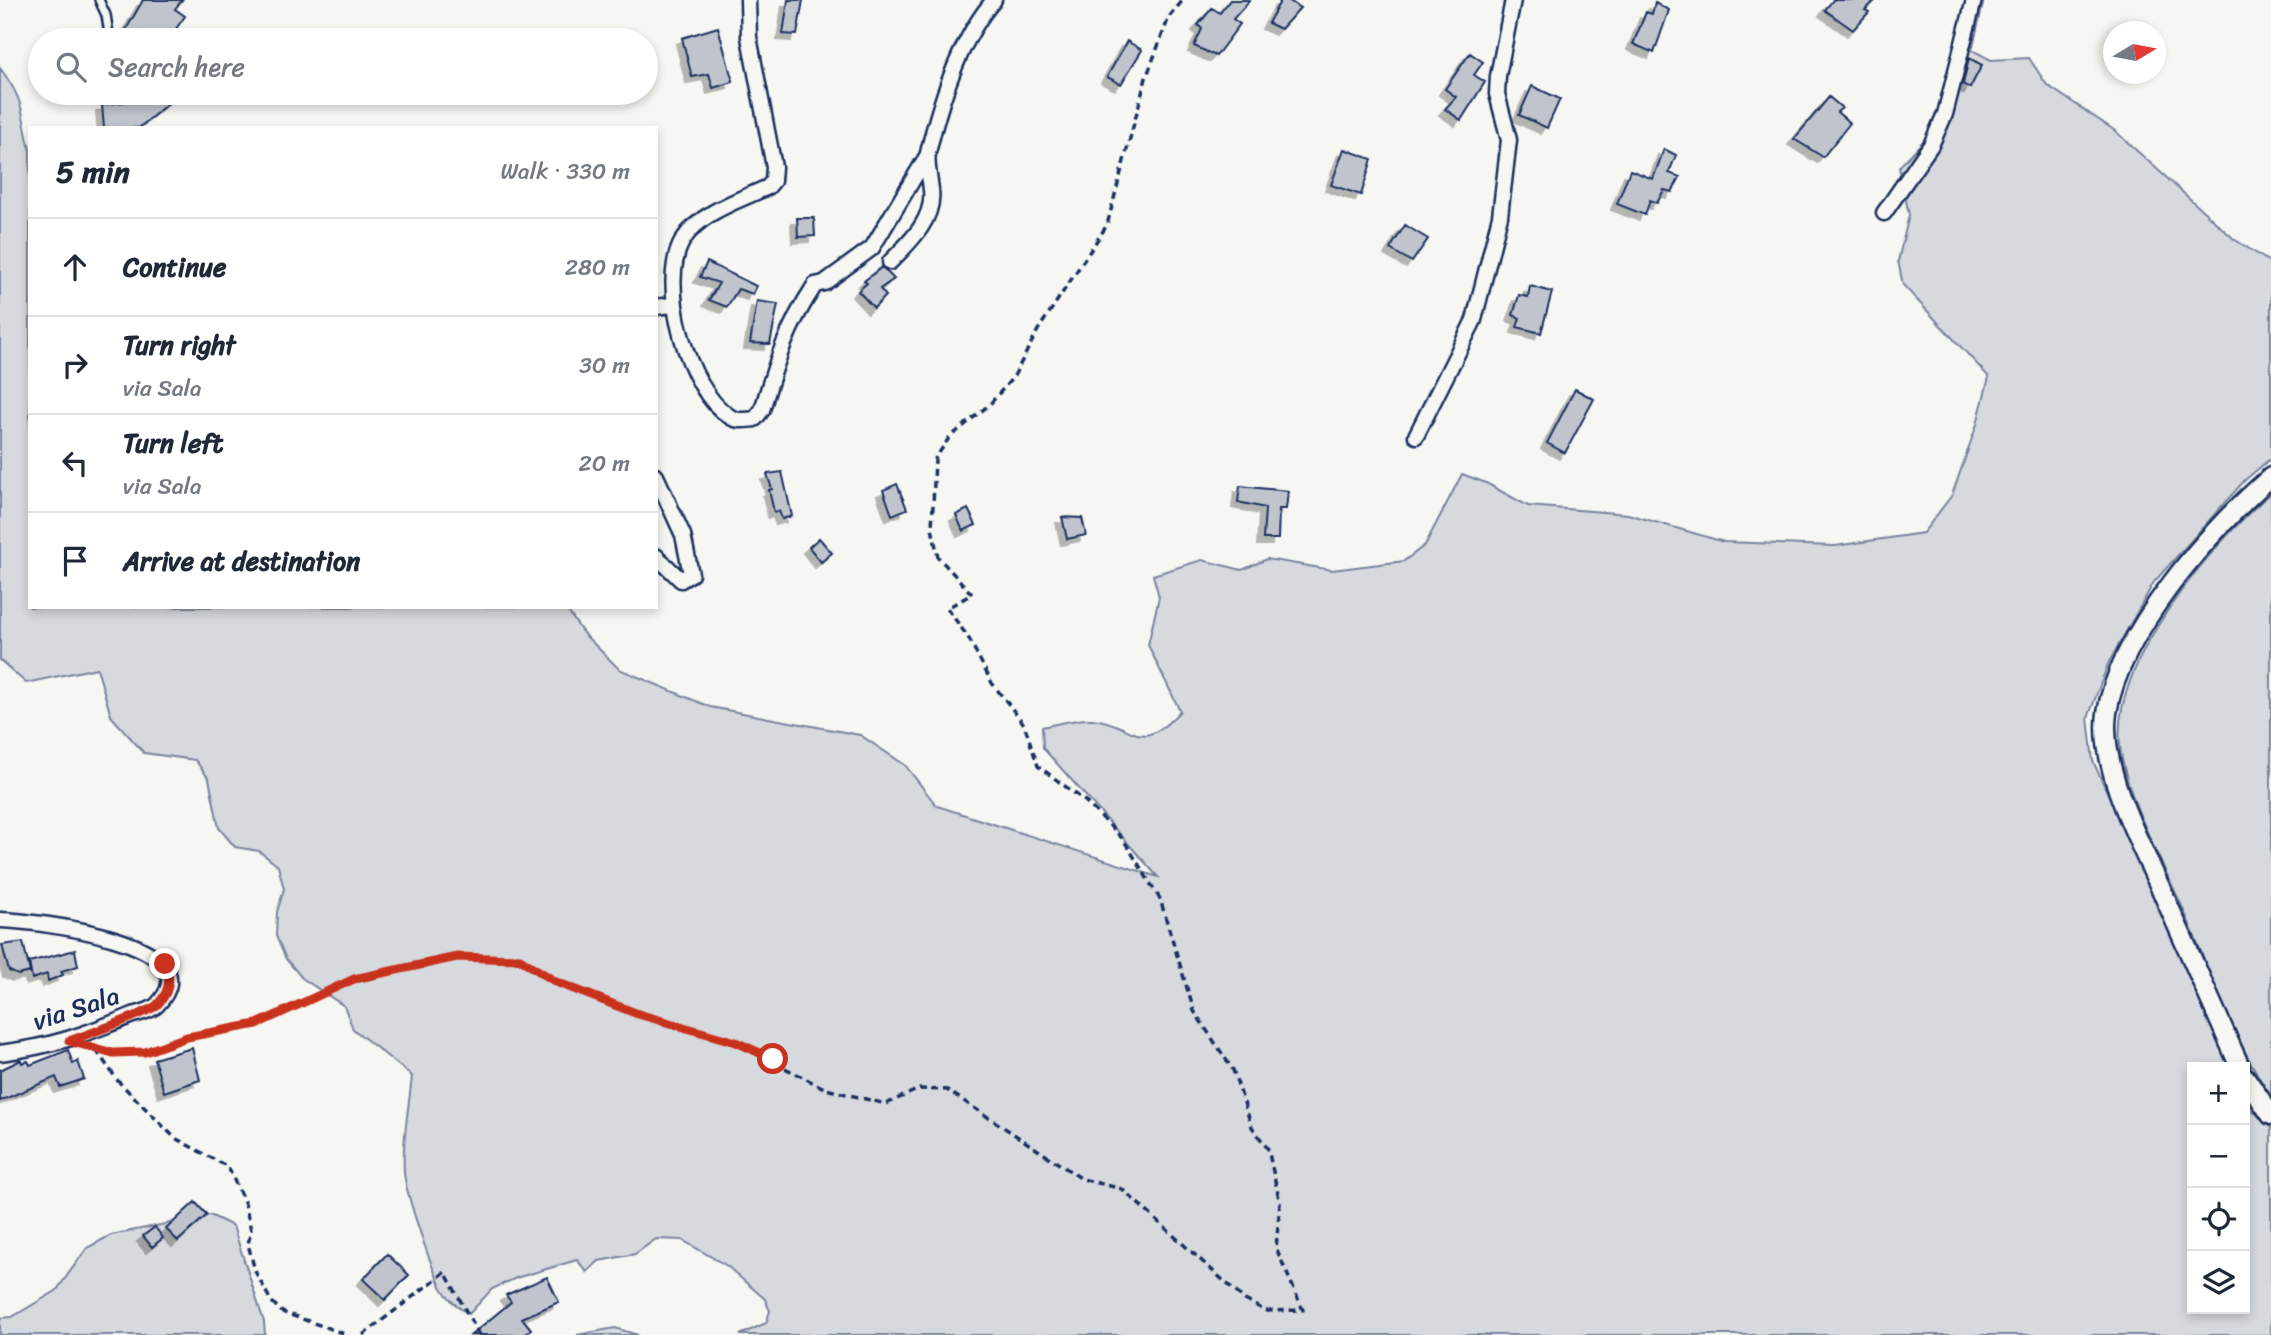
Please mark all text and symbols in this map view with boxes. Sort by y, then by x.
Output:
north arrow [2103,21,2166,84]
search box [28,28,658,105]
text: Search here [108,44,245,90]
icon: search [52,48,90,86]
text: 5 min [56,145,130,199]
text: Walk · 330 m [500,151,630,192]
text: Continue [123,244,226,290]
text: 280 m [565,247,630,288]
icon: ahead [56,248,94,286]
text: Turn right [123,322,236,368]
text: 30 m [579,345,630,386]
icon: right [56,346,94,384]
text: via Sala [123,368,202,409]
text: Turn left [123,420,223,466]
text: 20 m [579,443,630,484]
icon: left [56,444,94,482]
text: via Sala [123,466,202,507]
text: Arrive at destination [123,538,360,584]
icon: arrive [56,542,94,580]
route end [149,948,180,979]
street label: via Sala [27,972,125,1044]
route start [757,1043,788,1074]
map controls [2187,1062,2250,1314]
button: + [2187,1062,2250,1125]
button: − [2187,1125,2250,1188]
button: locate [2187,1188,2250,1251]
button: layers [2187,1251,2250,1314]

